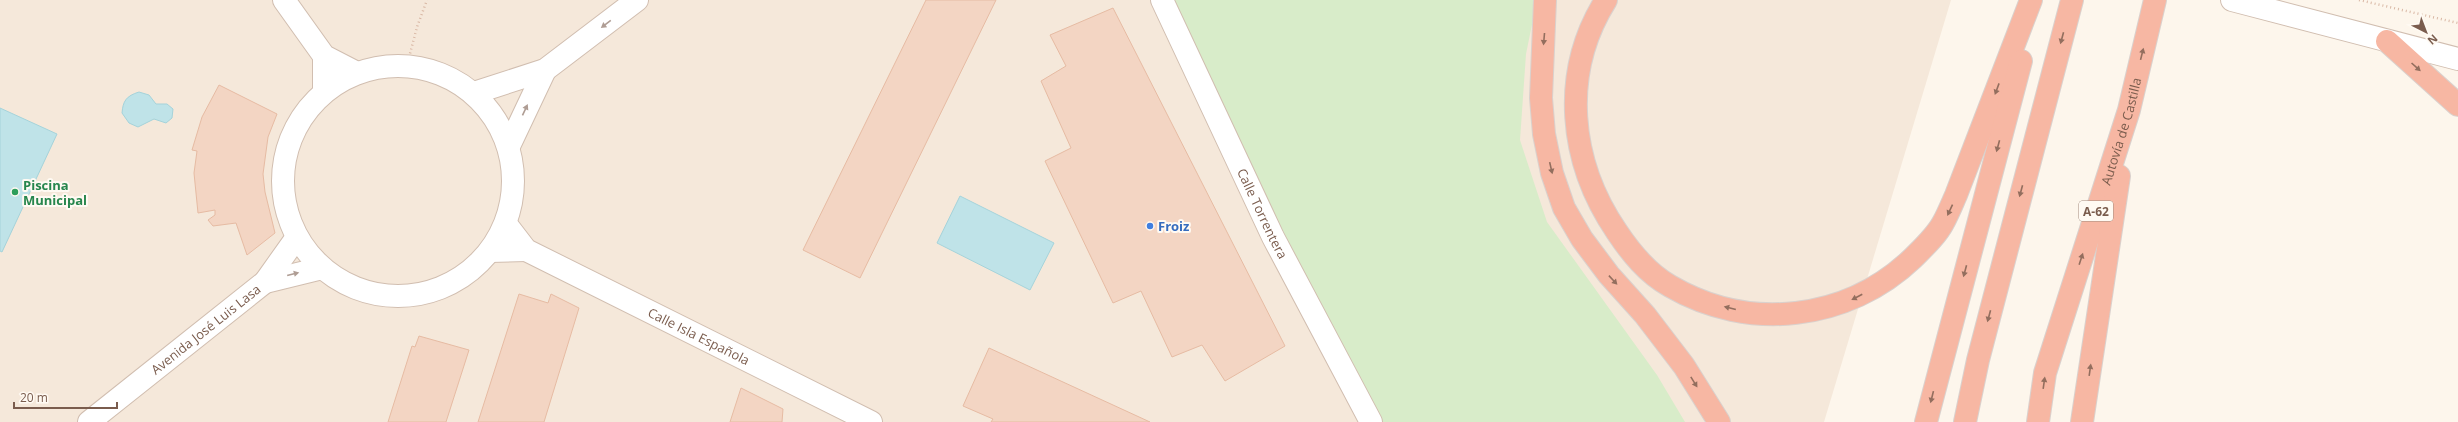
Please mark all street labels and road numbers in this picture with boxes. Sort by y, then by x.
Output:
street label: Autovía de Castilla [2097,76,2145,187]
street label: Calle Torrentera [1233,165,1292,262]
road number: A-62 [2079,201,2113,221]
street label: Avenida José Luis Lasa [147,280,264,378]
street label: Calle Isla Española [645,303,753,369]

